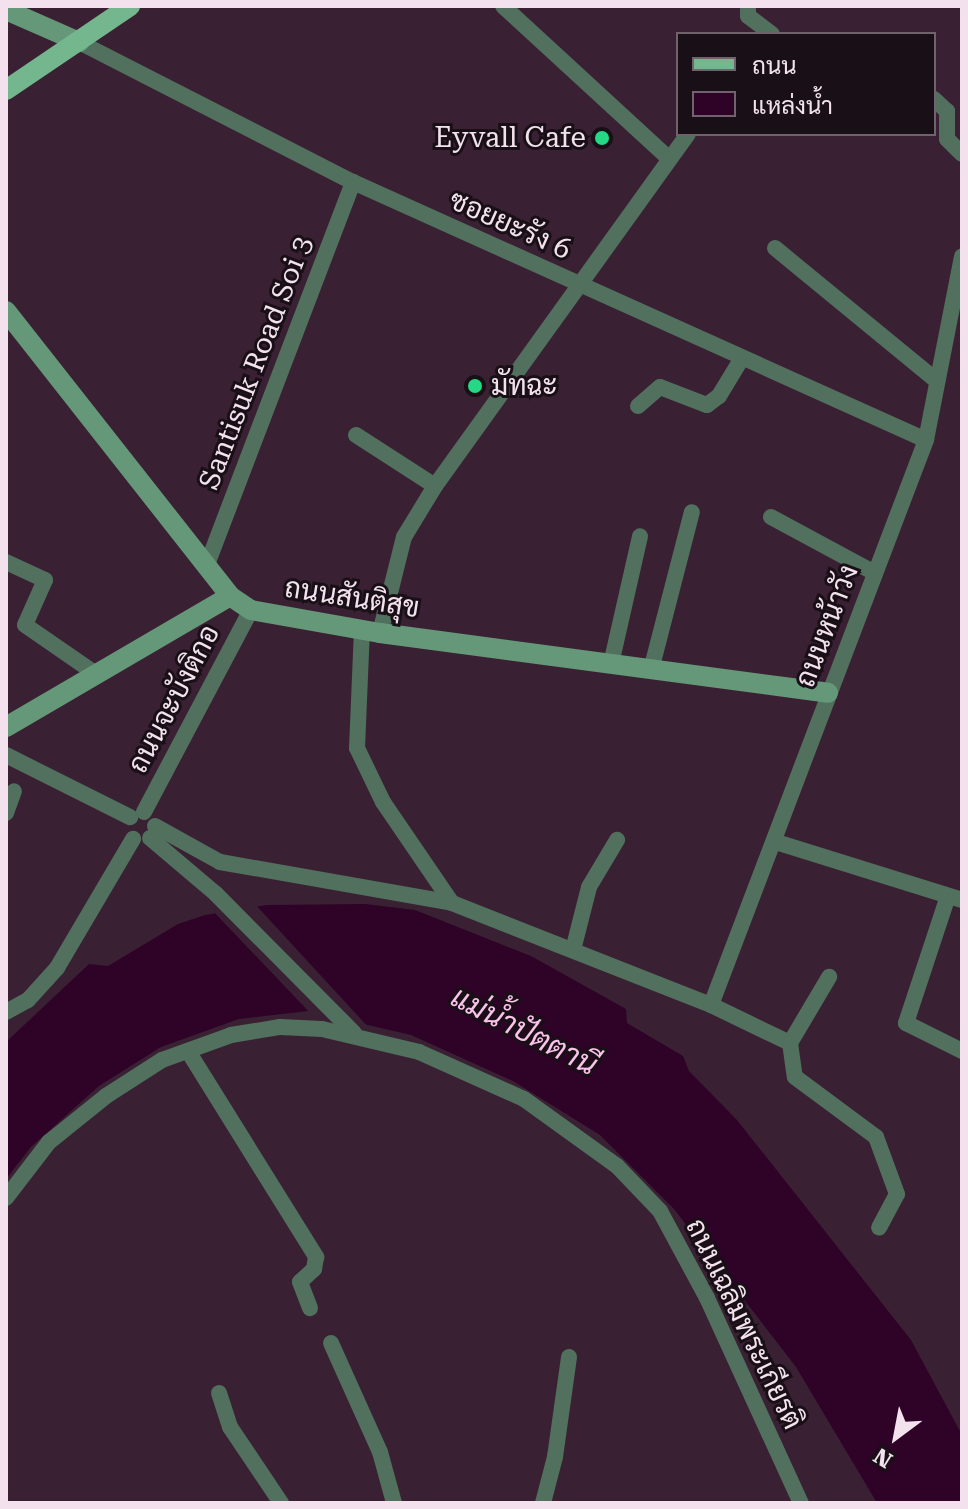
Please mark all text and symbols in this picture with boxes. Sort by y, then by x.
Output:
legend [676,32,936,136]
text: ถนน [752,52,797,80]
text: แหล่งน้ำ [752,92,833,120]
place label: Eyvall Cafe [434,121,586,155]
marker: Eyvall Cafe [593,129,611,147]
street label: ซอยยะรัง 6 [444,183,576,267]
street label: Santisuk Road Soi 3 [192,232,320,494]
place label: มัทฉะ [491,369,557,403]
marker: มัทฉะ [466,377,484,395]
street label: ถนนหน้าวัง [788,560,866,692]
street label: ถนนสันติสุข [282,571,422,625]
street label: ถนนจะบังติกอ [121,619,227,779]
water label: แม่น้ำปัตตานี [445,979,603,1083]
street label: ถนนเฉลิมพระเกียรติ [678,1213,810,1435]
north arrow [856,1397,936,1477]
text: N [869,1443,897,1473]

